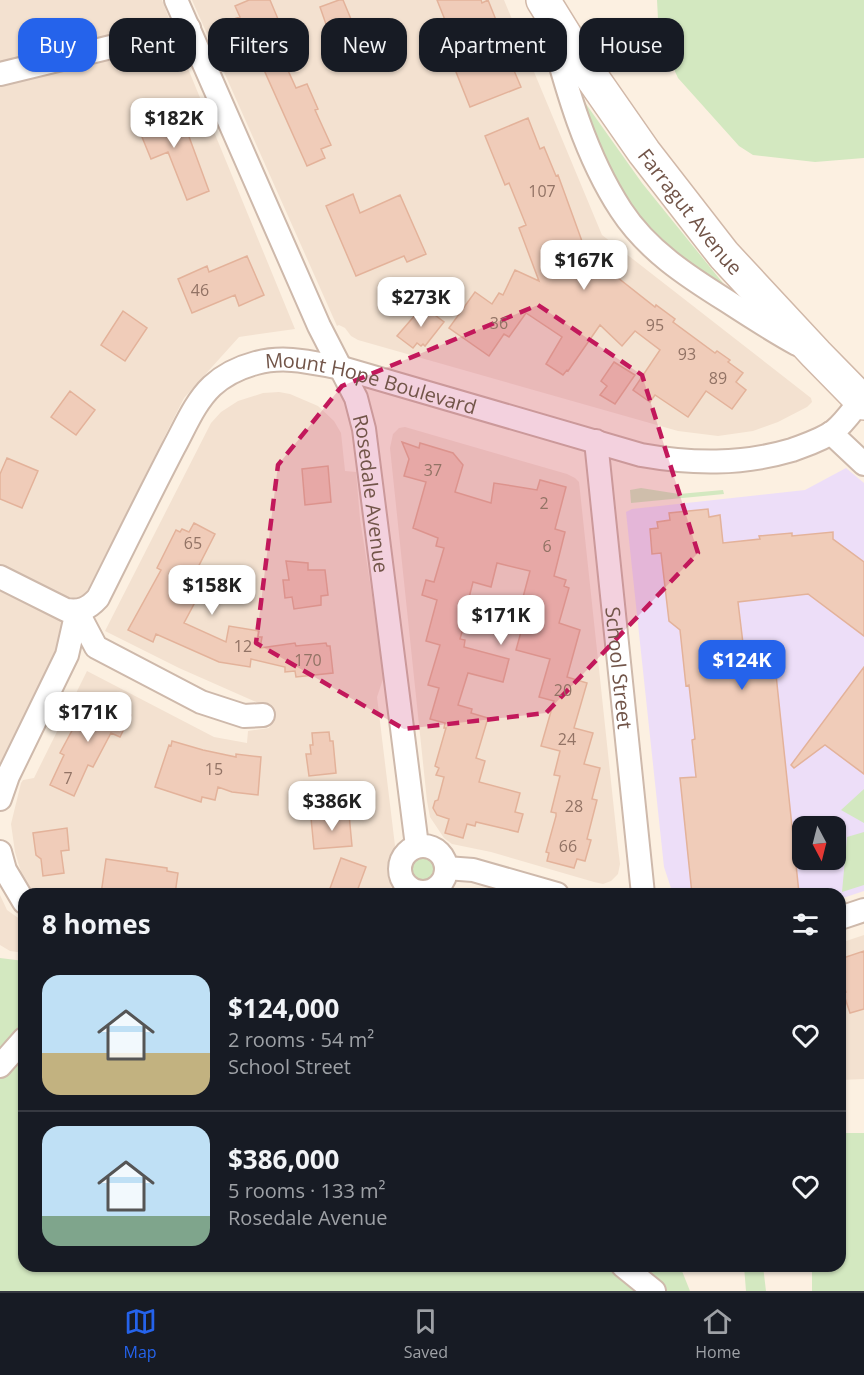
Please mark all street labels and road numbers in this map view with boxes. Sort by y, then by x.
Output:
street label: Farragut Avenue [632,142,749,280]
street label: Mount Hope Boulevard [264,346,480,420]
street label: Rosedale Avenue [347,411,396,574]
street label: School Street [600,605,639,730]

